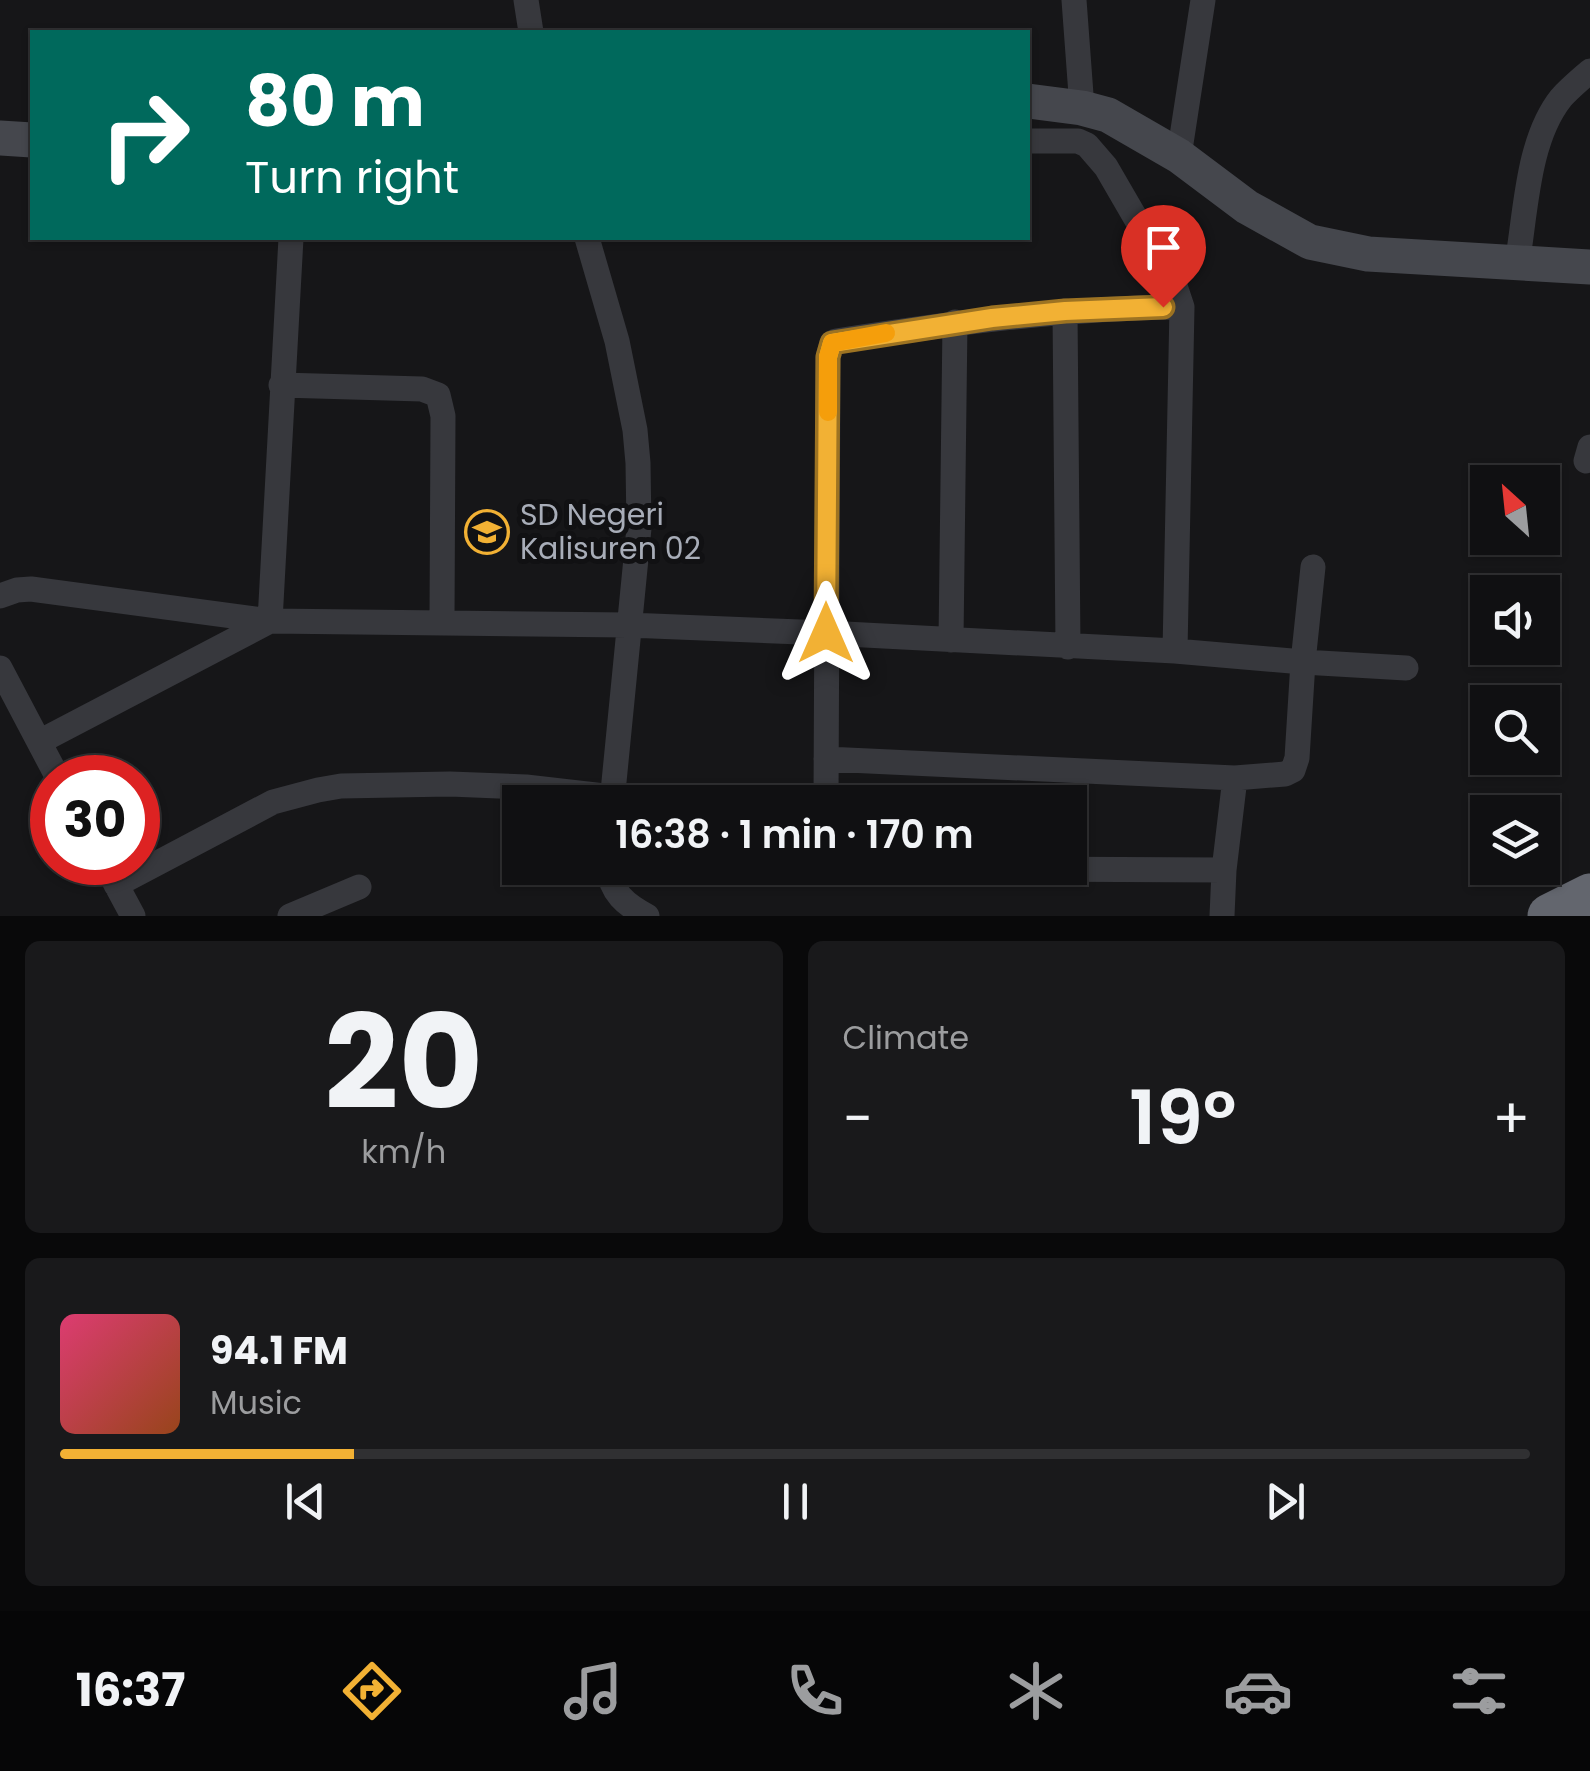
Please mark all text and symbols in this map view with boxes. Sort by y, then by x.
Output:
text: 80 m [245,52,425,151]
icon: right [80,70,210,200]
text: Turn right [245,146,459,209]
pin [1121,205,1206,308]
icon: arrive [1136,220,1191,275]
north arrow [1470,465,1560,555]
map controls [1470,465,1560,885]
place label: SD Negeri Kalisuren 02 [520,493,701,570]
school or university icon: SD Negeri Kalisuren 02 [464,509,510,555]
button: sound [1470,575,1560,665]
position arrow [774,581,878,685]
button: search [1470,685,1560,775]
speed limit sign: 30 [30,755,160,885]
button: layers [1470,795,1560,885]
text: 16:38 · 1 min · 170 m [615,808,974,861]
text: 20 [324,971,483,1154]
text: Climate [843,1015,969,1060]
text: 19° [1129,1065,1236,1170]
text: − [843,1080,873,1157]
text: + [1492,1080,1530,1157]
text: km/h [361,1129,446,1174]
text: 94.1 FM [210,1324,348,1377]
text: Music [210,1380,302,1425]
icon: previous [278,1474,333,1529]
icon: pause [768,1474,823,1529]
icon: next [1258,1474,1313,1529]
icon: directions [337,1656,407,1726]
icon: music [558,1656,628,1726]
icon: phone [780,1656,850,1726]
icon: climate [1001,1656,1071,1726]
icon: car [1223,1656,1293,1726]
icon: filters [1444,1656,1514,1726]
text: 16:37 [76,1659,185,1722]

